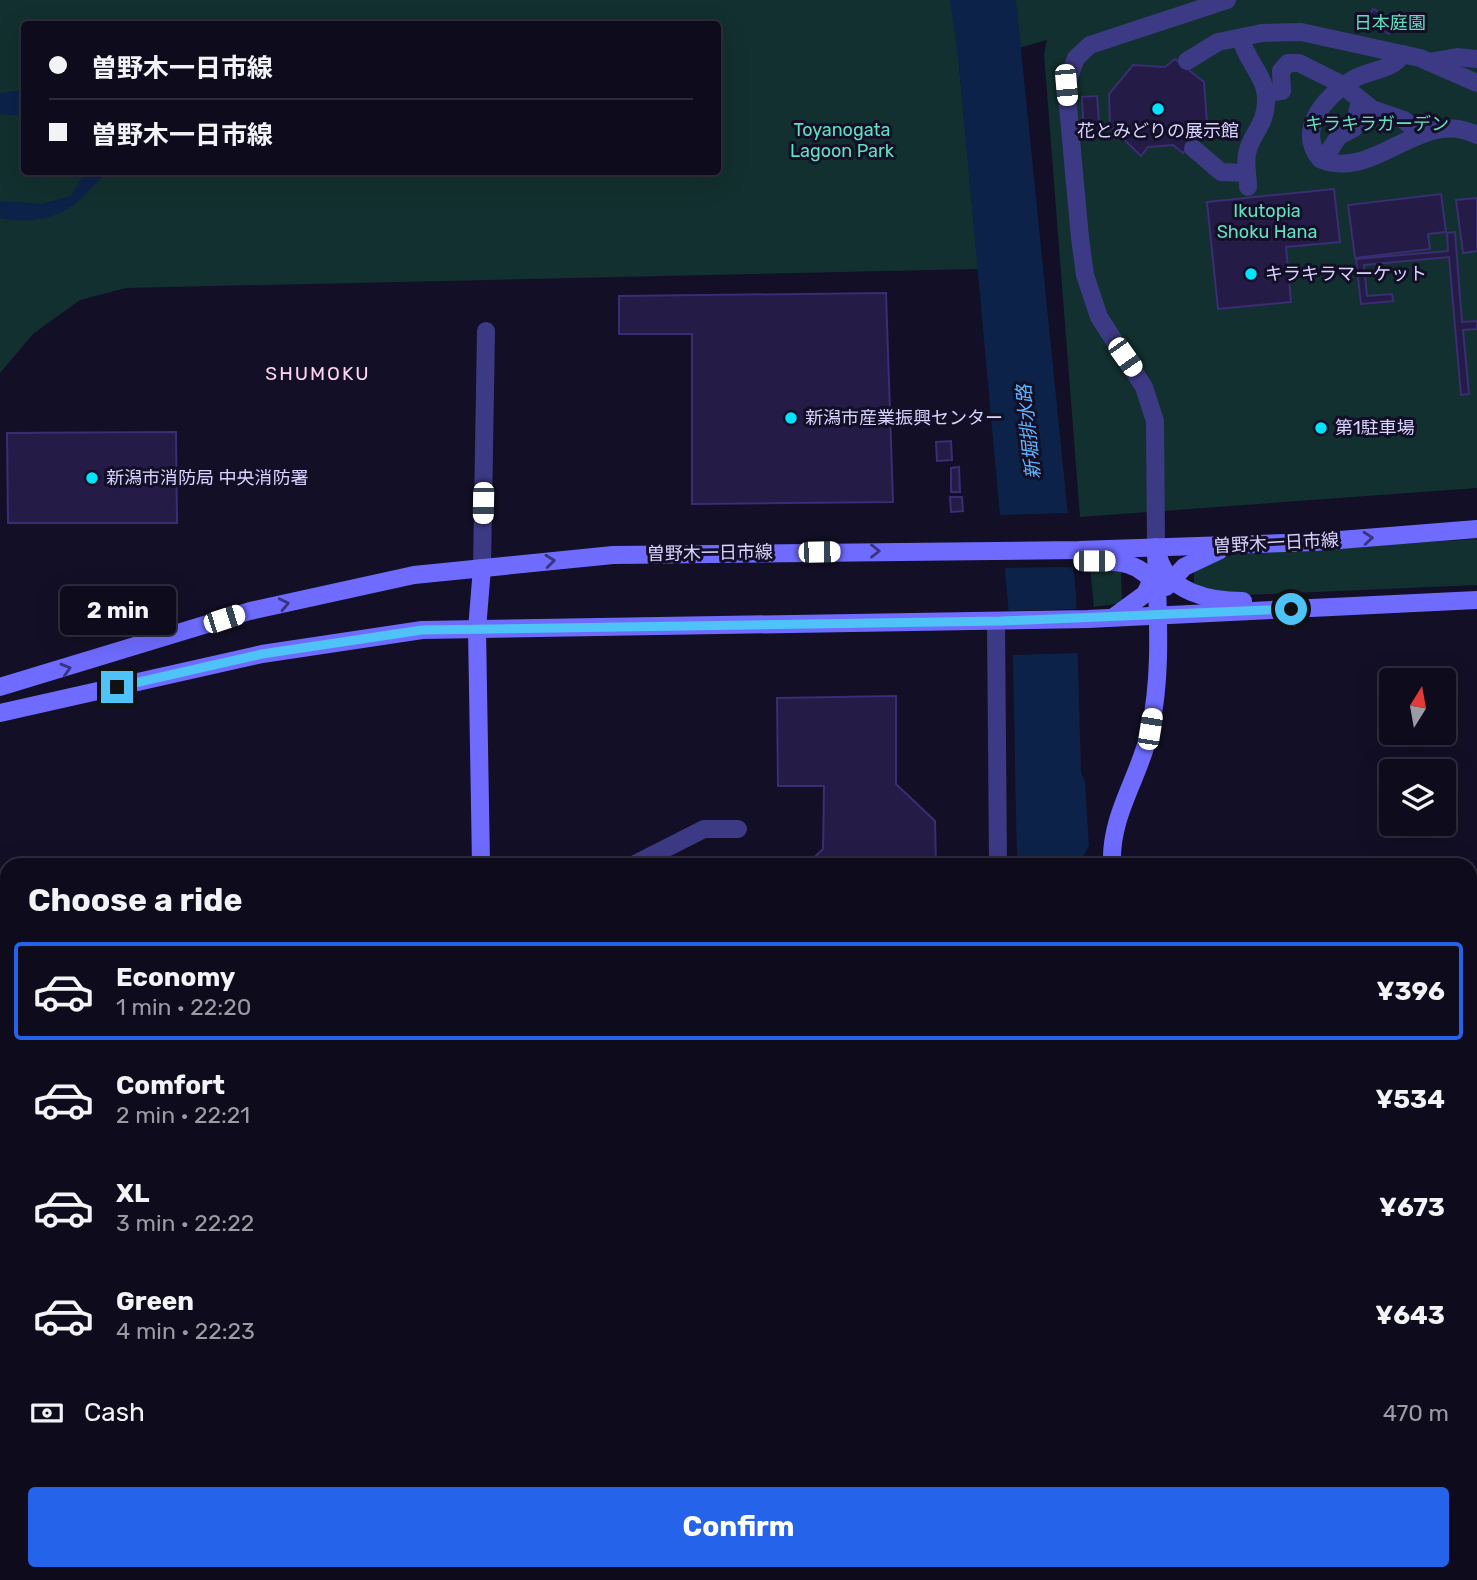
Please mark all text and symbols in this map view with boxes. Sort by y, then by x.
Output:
park label: 日本庭園 [1354,12,1426,34]
text: 曽野木一日市線 [91,53,273,84]
car [1054,63,1079,107]
marker: 花とみどりの展示館 [1150,101,1166,117]
park label: キラキラガーデン [1305,113,1449,135]
park label: Toyanogata Lagoon Park [790,119,895,162]
text: 曽野木一日市線 [91,120,273,151]
place label: 花とみどりの展示館 [1077,120,1239,142]
park label: Ikutopia Shoku Hana [1217,200,1317,243]
place label: キラキラマーケット [1265,263,1427,285]
marker: キラキラマーケット [1243,266,1259,282]
car [1105,334,1146,380]
district label: SHUMOKU [265,362,371,385]
water label: 新堀排水路 [1012,382,1045,480]
place label: 新潟市産業振興センター [805,407,1003,429]
marker: 新潟市産業振興センター [783,410,799,426]
place label: 第1駐車場 [1335,417,1415,439]
marker: 第1駐車場 [1313,420,1329,436]
place label: 新潟市消防局 中央消防署 [106,467,308,489]
marker: 新潟市消防局 中央消防署 [84,470,100,486]
car [473,482,494,524]
street label: 曽野木一日市線 [1213,529,1339,557]
one-way arrow [1362,531,1373,546]
street label: 曽野木一日市線 [647,541,773,565]
car [798,541,841,563]
one-way arrow [870,544,881,559]
car [1074,551,1116,572]
one-way arrow [545,554,556,569]
callout: 2 min [59,586,175,634]
route start [1275,593,1307,625]
text: 2 min [87,596,149,624]
one-way arrow [278,597,290,612]
car [201,603,248,635]
one-way arrow [59,662,71,677]
north arrow [1379,668,1456,746]
map controls [1379,668,1456,836]
route end [101,671,133,703]
car [1137,707,1164,751]
button: layers [1379,759,1456,836]
text: Choose a ride [28,881,242,919]
icon: car [32,960,95,1023]
text: Economy [116,962,235,993]
text: ¥396 [1376,976,1445,1007]
text: 1 min · 22:20 [116,993,251,1021]
icon: car [32,1068,95,1131]
text: Comfort [116,1070,225,1101]
text: ¥534 [1375,1084,1445,1115]
text: 2 min · 22:21 [116,1101,250,1129]
icon: car [32,1176,95,1239]
text: XL [116,1178,149,1209]
text: ¥673 [1379,1192,1445,1223]
text: 3 min · 22:22 [116,1209,254,1237]
icon: car [32,1284,95,1347]
text: Green [116,1286,194,1317]
text: ¥643 [1375,1300,1445,1331]
text: 4 min · 22:23 [116,1317,255,1345]
icon: cash [28,1394,66,1432]
text: Cash [84,1397,145,1428]
text: 470 m [1383,1399,1449,1427]
button: Confirm [28,1487,1449,1567]

